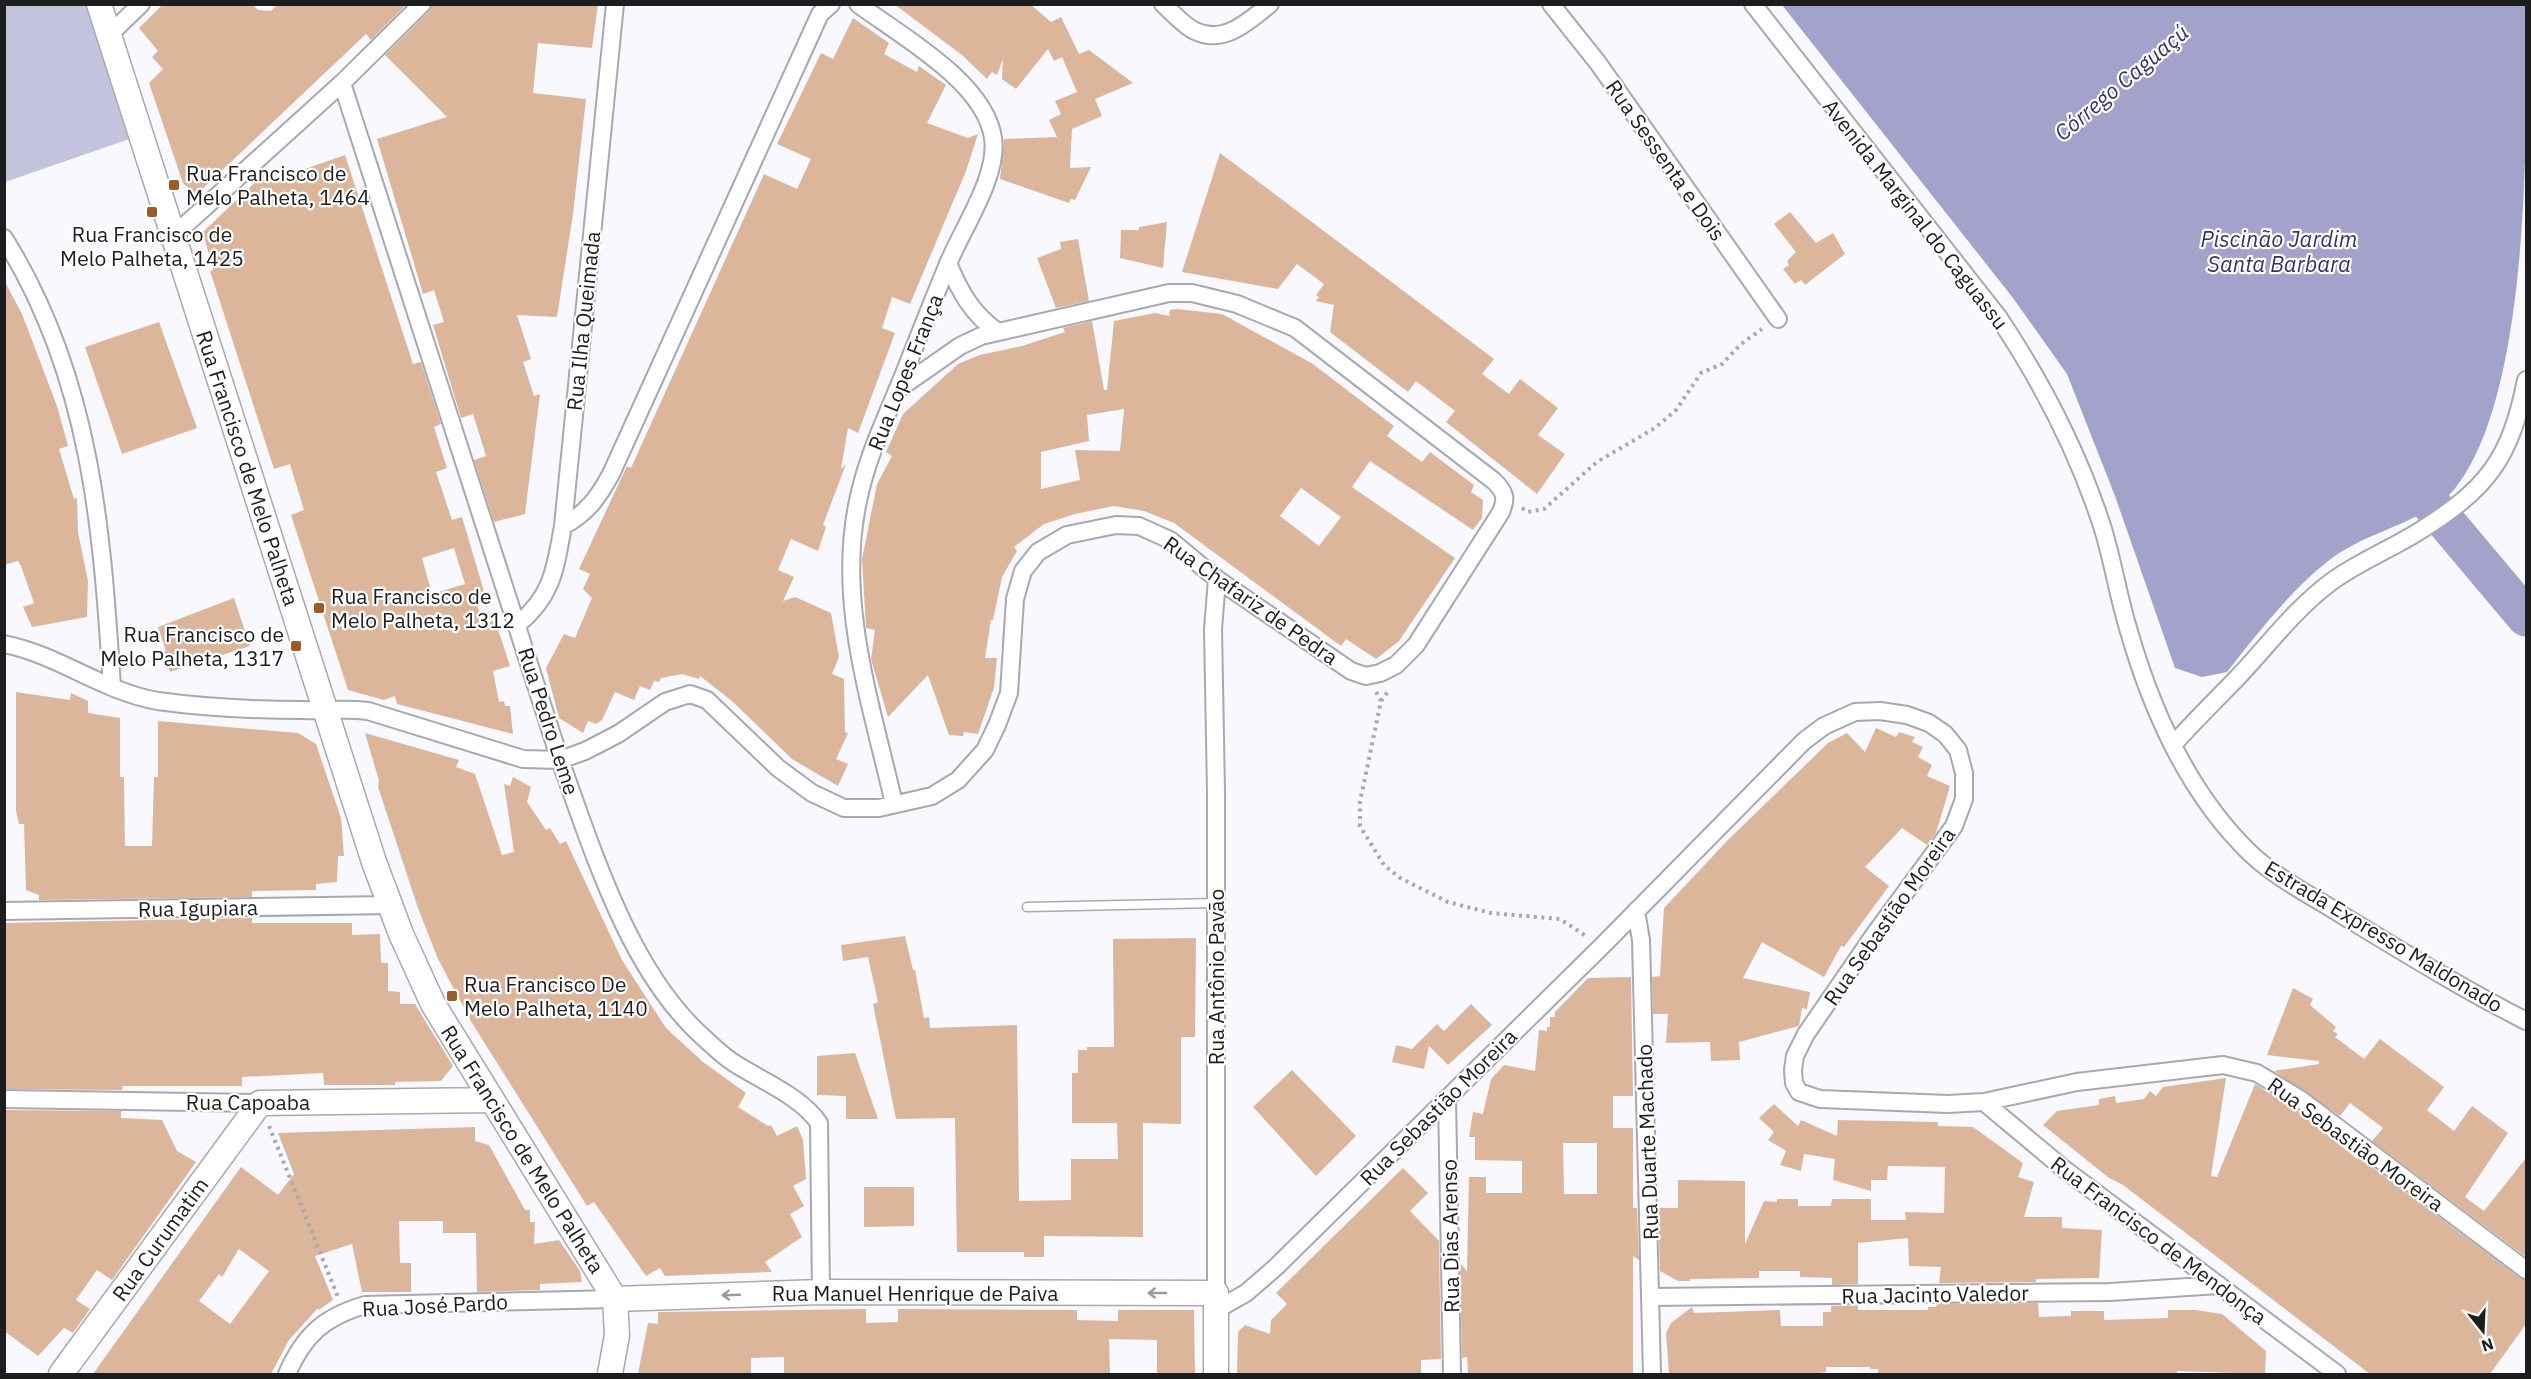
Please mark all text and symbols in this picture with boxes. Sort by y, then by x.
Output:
water label: Córrego Caguaçú [2048,17,2194,147]
street label: Rua Sessenta e Dois [1600,74,1732,246]
street label: Avenida Marginal do Caguassu [1817,93,2015,335]
place label: Rua Francisco de Melo Palheta, 1464 [186,159,370,211]
marker: Rua Francisco de Melo Palheta, 1464 [167,178,181,192]
marker: Rua Francisco de Melo Palheta, 1425 [145,205,159,219]
place label: Rua Francisco de Melo Palheta, 1425 [60,220,244,272]
water label: Piscinão Jardim Santa Barbara [2200,224,2358,278]
street label: Rua Ilha Queimada [560,230,606,412]
street label: Rua Lopes França [861,290,949,454]
street label: Rua Francisco de Melo Palheta [190,327,306,609]
street label: Rua Chafariz de Pedra [1158,529,1344,671]
place label: Rua Francisco de Melo Palheta, 1312 [331,582,515,634]
marker: Rua Francisco de Melo Palheta, 1312 [312,601,326,615]
place label: Rua Francisco de Melo Palheta, 1317 [100,620,284,672]
marker: Rua Francisco de Melo Palheta, 1317 [289,639,303,653]
street label: Rua Pedro Leme [512,644,586,798]
street label: Rua Sebastião Moreira [1817,821,1961,1011]
street label: Estrada Expresso Maldonado [2260,854,2508,1018]
street label: Rua Antônio Pavão [1202,889,1230,1065]
street label: Rua Igupiara [138,893,258,923]
place label: Rua Francisco De Melo Palheta, 1140 [464,970,648,1022]
marker: Rua Francisco De Melo Palheta, 1140 [445,989,459,1003]
street label: Rua Francisco de Melo Palheta [435,1019,611,1279]
street label: Rua Sebastião Moreira [1353,1022,1523,1192]
street label: Rua Duarte Machado [1630,1043,1664,1241]
street label: Rua Sebastião Moreira [2262,1071,2450,1217]
street label: Rua Capoaba [186,1088,310,1116]
street label: Rua Francisco de Mendonça [2045,1149,2273,1331]
street label: Rua Dias Arenso [1435,1159,1465,1313]
street label: Rua Curumatim [106,1171,214,1307]
street label: Rua Jacinto Valedor [1841,1278,2029,1310]
street label: Rua Manuel Henrique de Paiva [772,1279,1058,1307]
street label: Rua José Pardo [361,1287,509,1323]
one-way arrow [1148,1287,1168,1299]
one-way arrow [722,1289,742,1301]
north arrow [2453,1301,2513,1361]
text: N [2479,1334,2496,1357]

